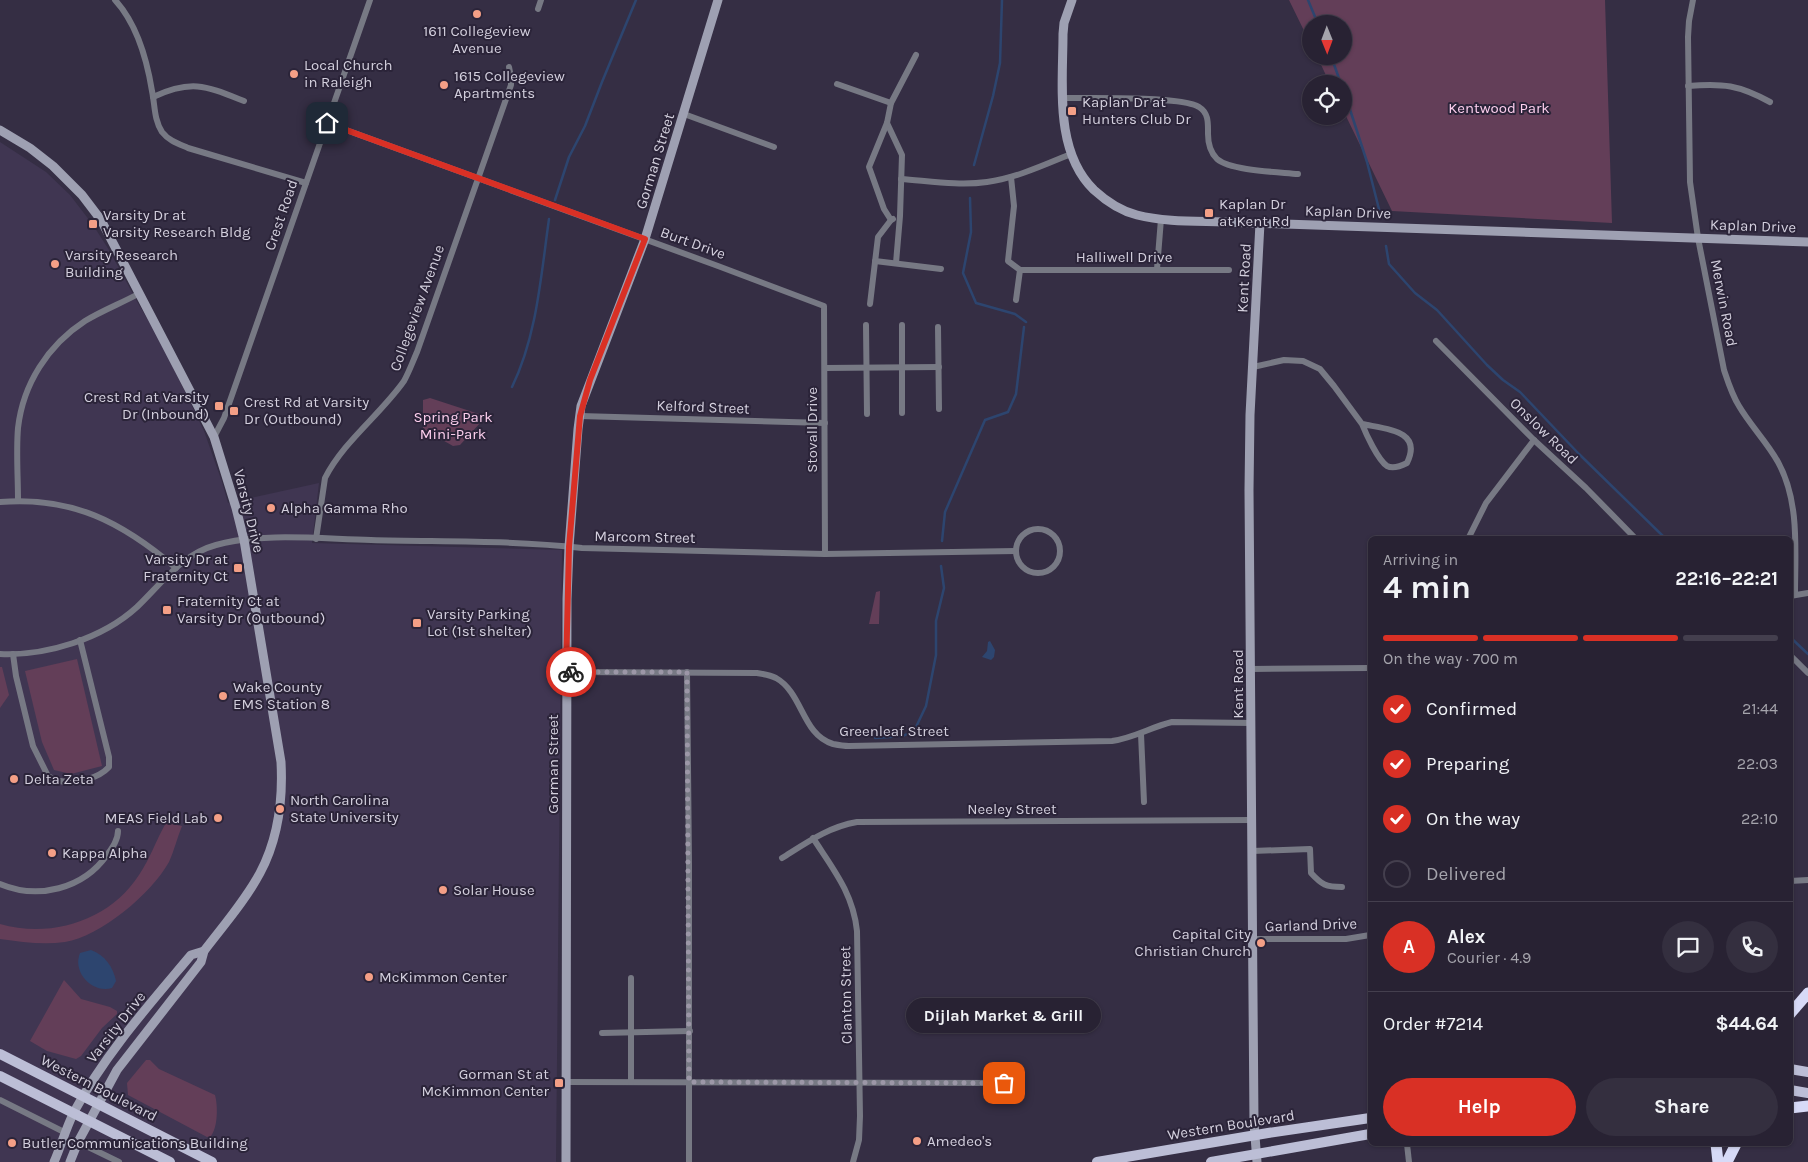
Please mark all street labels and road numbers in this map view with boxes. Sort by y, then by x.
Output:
street label: Gorman Street [632,111,678,211]
street label: Crest Road [260,177,302,253]
street label: Kaplan Drive [1305,202,1391,222]
street label: Kaplan Drive [1710,216,1796,236]
street label: Burt Drive [658,223,728,263]
street label: Collegeview Avenue [386,242,448,374]
street label: Kent Road [1233,243,1255,313]
street label: Halliwell Drive [1076,248,1172,266]
street label: Merwin Road [1707,258,1741,348]
street label: Stovall Drive [803,387,821,473]
street label: Onslow Road [1506,394,1582,468]
street label: Kelford Street [656,396,750,418]
street label: Varsity Drive [230,467,268,555]
street label: Marcom Street [594,527,696,547]
street label: Kent Road [1229,649,1247,719]
street label: Gorman Street [544,714,562,814]
street label: Greenleaf Street [839,722,949,740]
street label: Neeley Street [967,800,1057,818]
street label: Garland Drive [1265,914,1357,936]
street label: Clanton Street [836,945,856,1044]
street label: Varsity Drive [83,988,149,1066]
street label: Western Boulevard [38,1051,160,1125]
street label: Western Boulevard [1166,1106,1296,1144]

